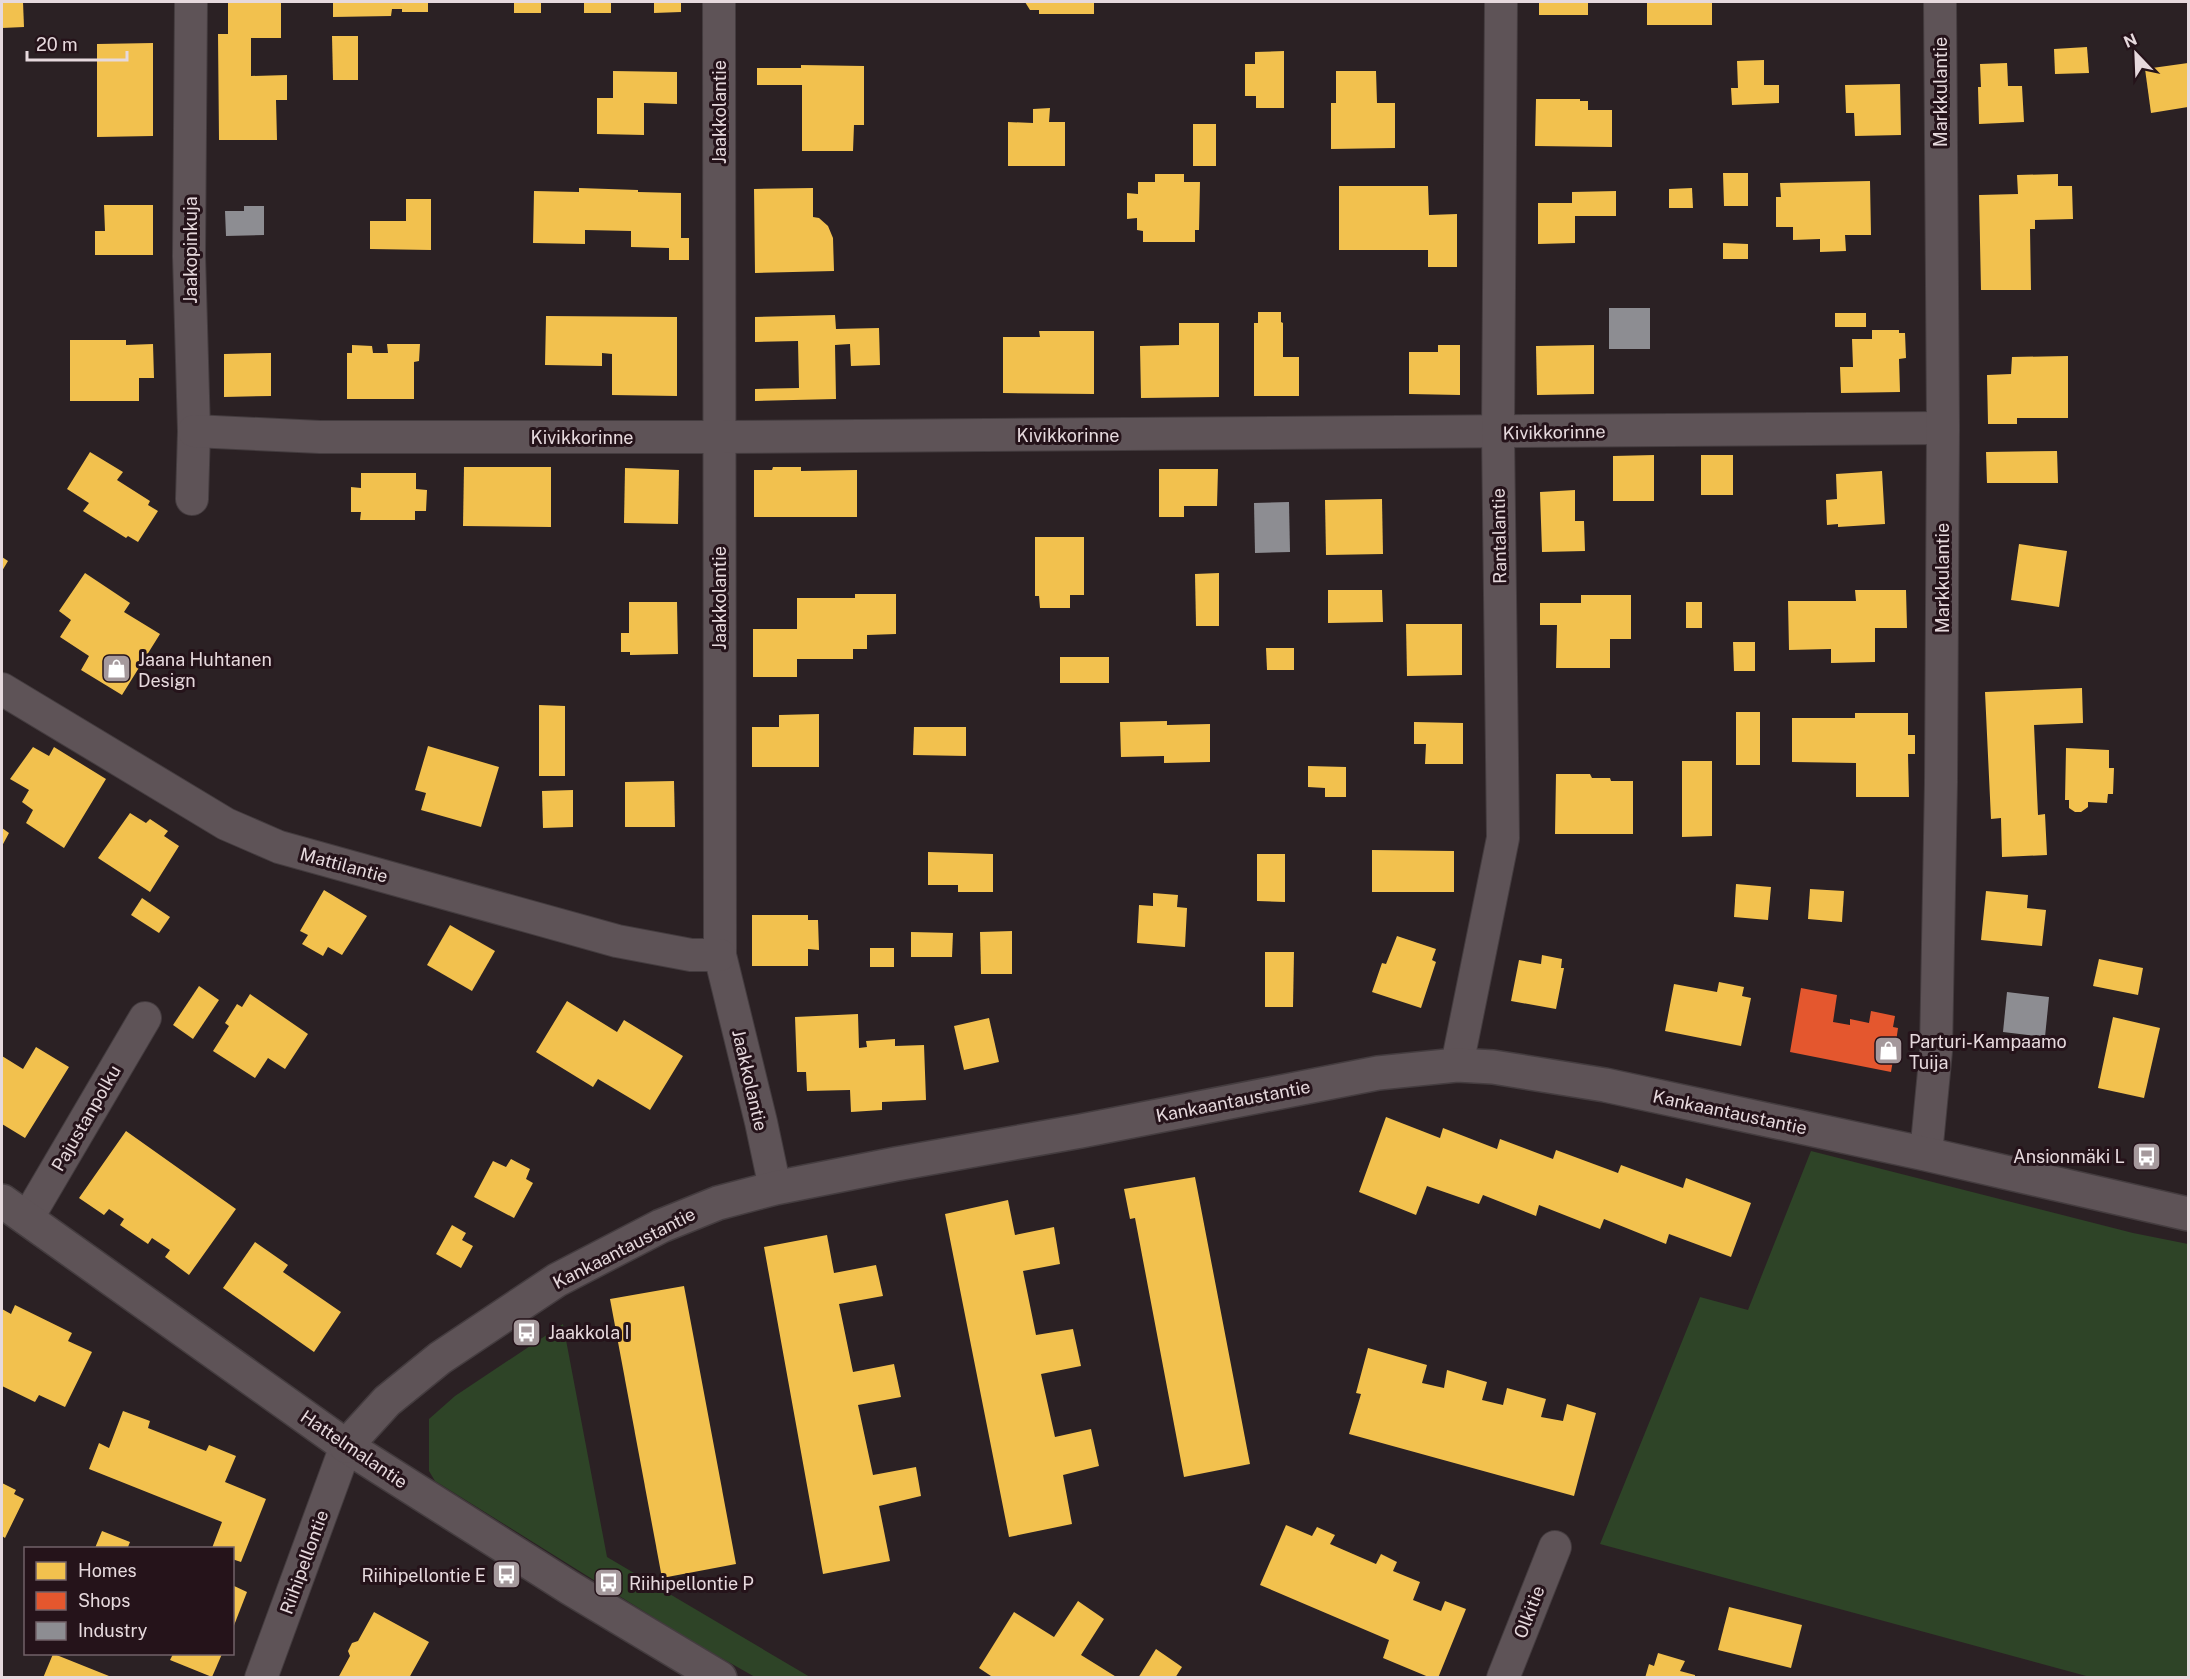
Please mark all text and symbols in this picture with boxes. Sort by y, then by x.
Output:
scale bar [27,24,128,62]
north arrow [2106,24,2166,84]
text: N [2121,29,2140,52]
text: 20 m [36,34,78,55]
street label: Markkulantie [1930,37,1951,147]
street label: Jaakkolantie [709,60,730,164]
street label: Jaakopinkuja [180,196,201,304]
street label: Kivikkorinne [1502,421,1606,443]
street label: Kivikkorinne [1017,425,1119,446]
street label: Kivikkorinne [531,427,633,448]
street label: Rantalantie [1488,488,1510,584]
street label: Markkulantie [1932,523,1953,633]
street label: Jaakkolantie [709,546,730,650]
place label: Jaana Huhtanen Design [138,649,272,691]
shop icon: Jaana Huhtanen Design [101,653,133,685]
street label: Mattilantie [298,843,390,887]
street label: Jaakkolantie [728,1027,772,1133]
place label: Parturi-Kampaamo Tuija [1909,1031,2067,1073]
shop icon: Parturi-Kampaamo Tuija [1872,1035,1904,1067]
street label: Pajustanpolku [47,1061,125,1175]
street label: Kankaantaustantie [1154,1076,1312,1126]
street label: Kankaantaustantie [1651,1085,1809,1139]
bus stop icon: Ansionmäki L [2130,1140,2162,1172]
place label: Ansionmäki L [2013,1146,2125,1167]
street label: Kankaantaustantie [549,1203,699,1293]
bus stop icon: Jaakkola I [511,1316,543,1348]
place label: Jaakkola I [548,1322,630,1343]
street label: Hattelmalantie [297,1406,411,1492]
street label: Riihipellontie [275,1507,333,1617]
legend [24,1547,234,1655]
bus stop icon: Riihipellontie E [491,1559,523,1591]
text: Homes [78,1560,137,1581]
place label: Riihipellontie E [361,1565,486,1586]
bus stop icon: Riihipellontie P [592,1567,624,1599]
place label: Riihipellontie P [629,1573,754,1594]
street label: Olkitie [1509,1583,1549,1641]
text: Shops [78,1590,130,1611]
text: Industry [78,1620,148,1641]

